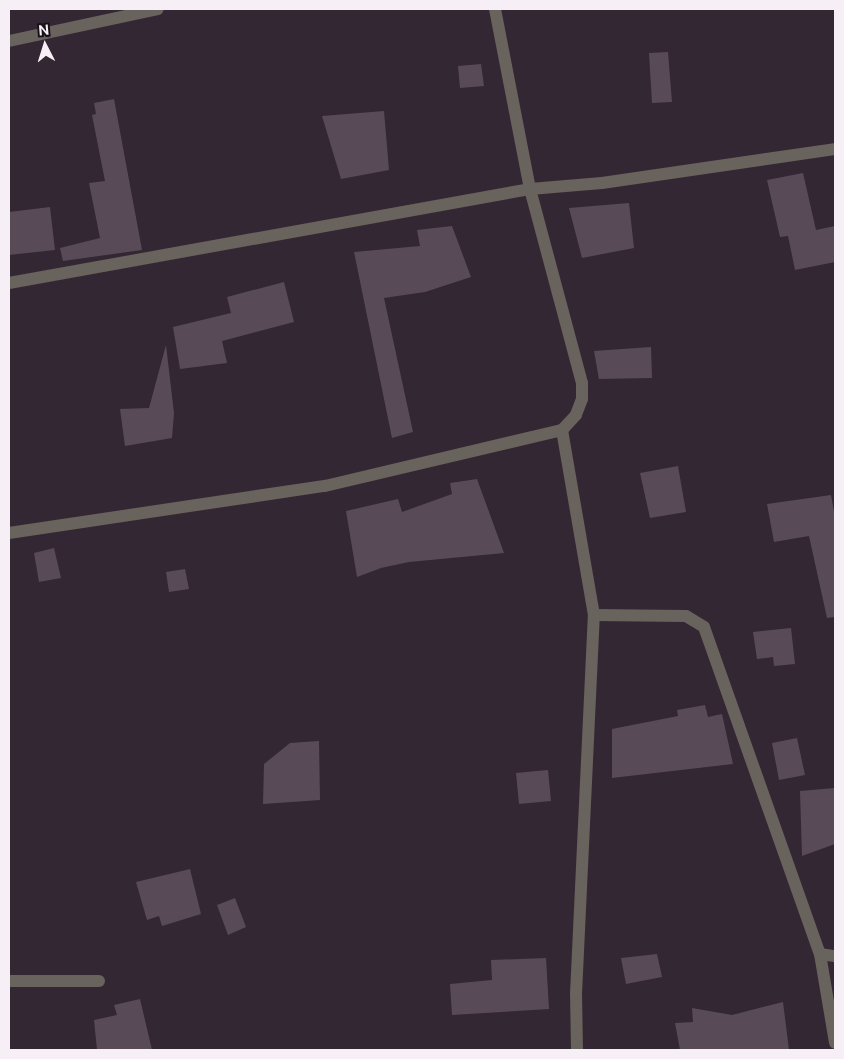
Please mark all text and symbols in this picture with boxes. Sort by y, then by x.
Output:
north arrow [20,20,70,70]
text: N [38,22,50,39]

